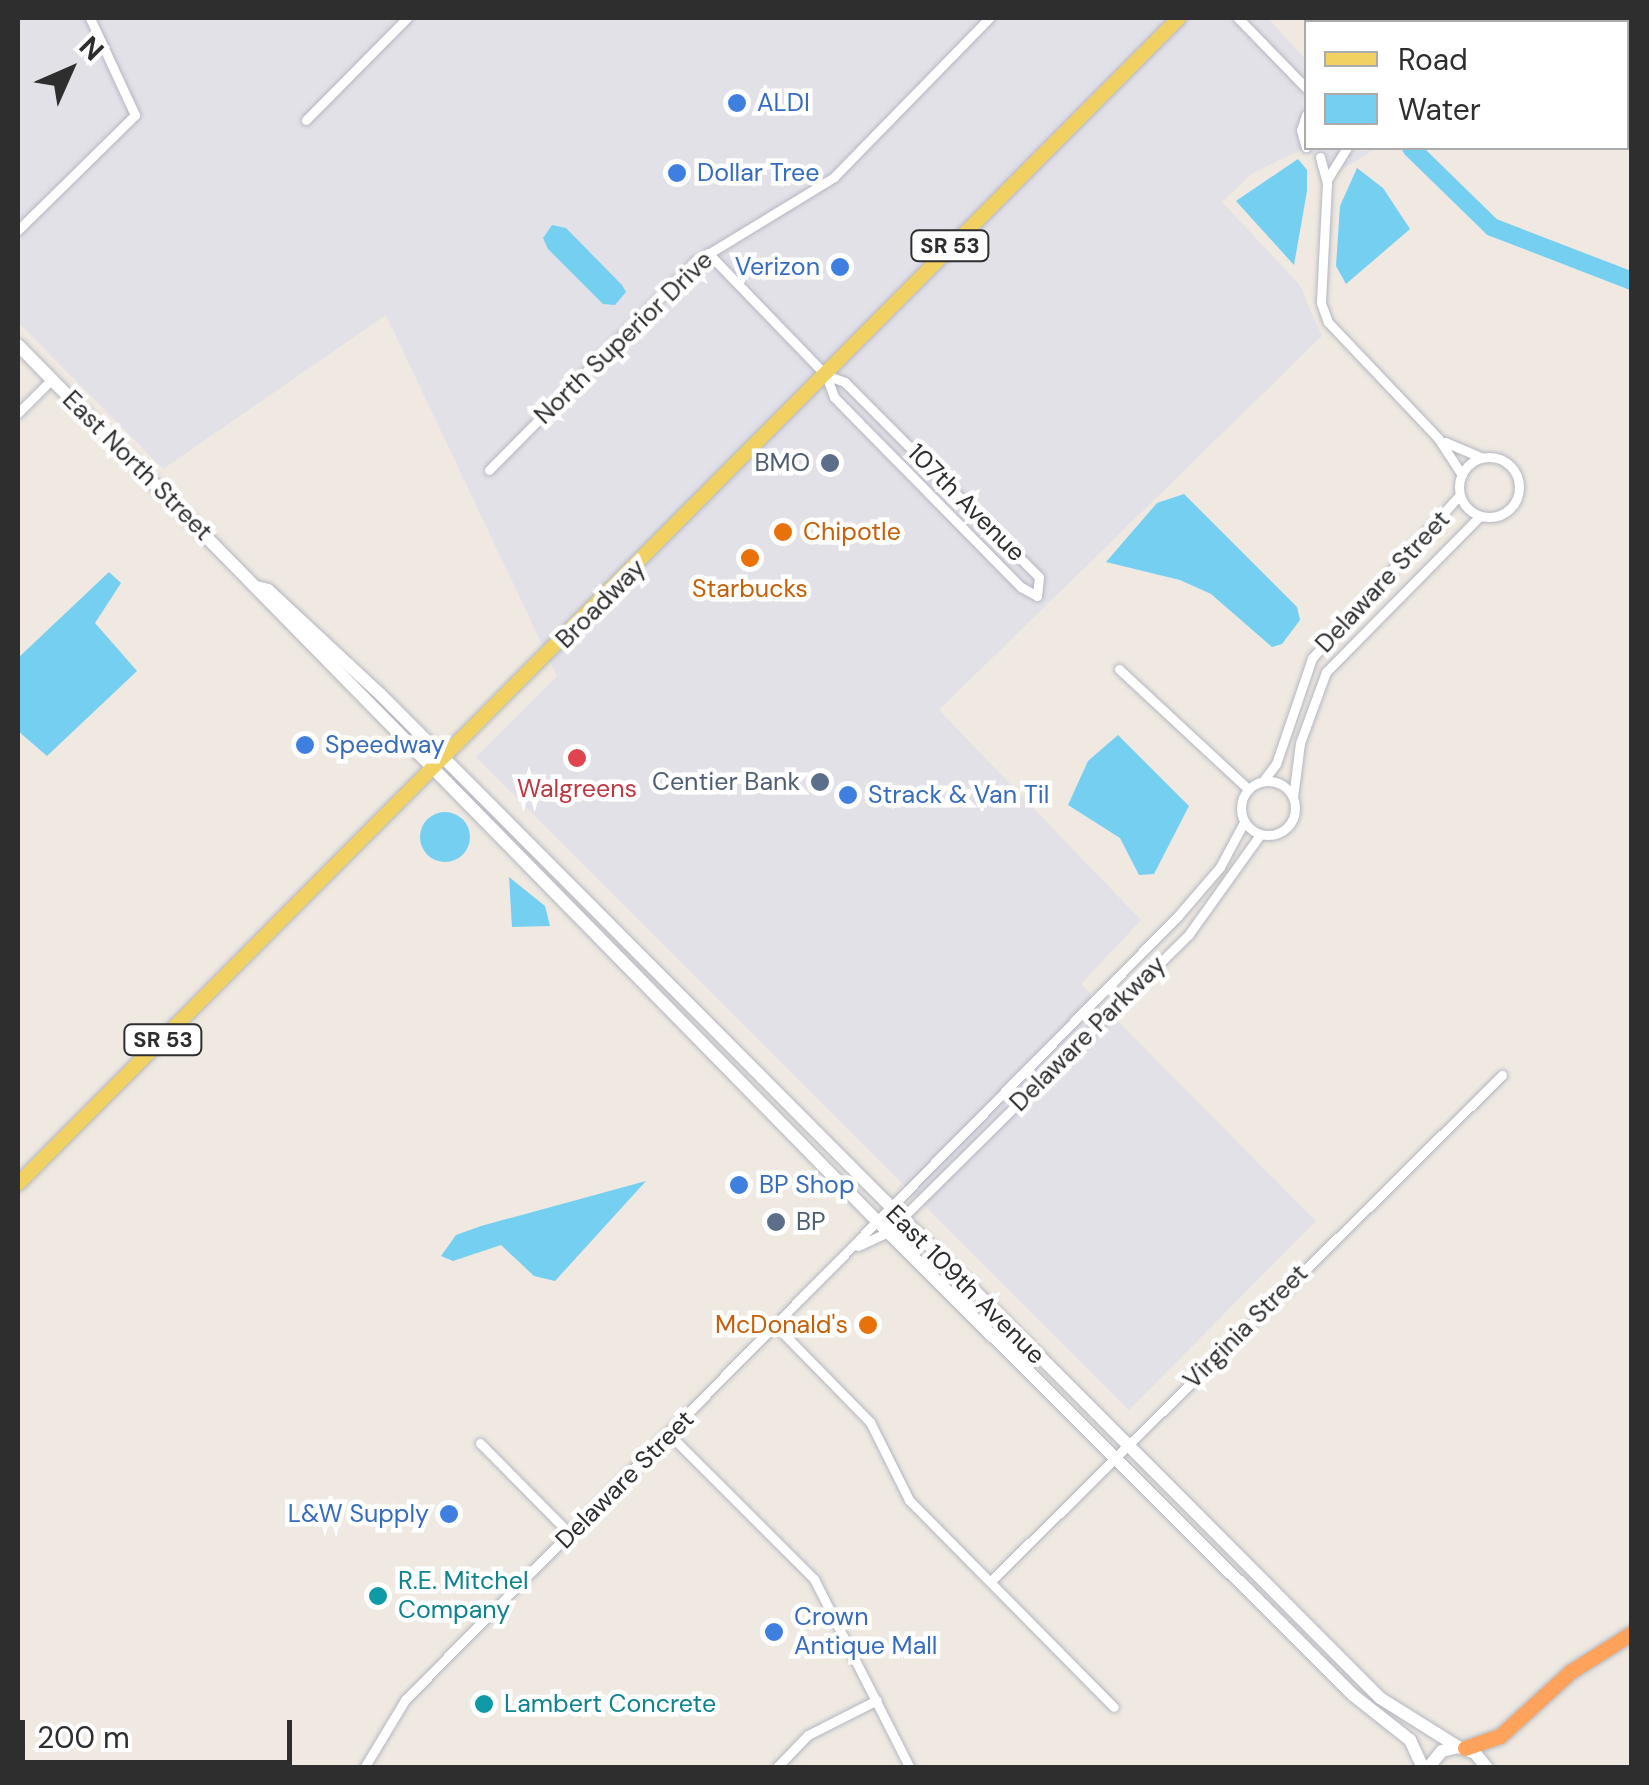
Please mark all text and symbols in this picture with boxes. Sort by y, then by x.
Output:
north arrow [20,20,120,120]
legend [1304,20,1629,150]
text: N [71,28,112,69]
text: Road [1398,40,1468,79]
place label: ALDI [757,88,810,118]
text: Water [1398,90,1481,129]
marker: ALDI [726,92,748,114]
place label: Dollar Tree [697,158,819,188]
marker: Dollar Tree [666,162,688,184]
road number: SR 53 [910,229,990,263]
street label: North Superior Drive [529,245,719,431]
place label: Verizon [735,252,820,282]
marker: Verizon [829,256,851,278]
street label: East North Street [56,385,218,547]
street label: 107th Avenue [901,438,1031,568]
place label: BMO [755,448,810,478]
marker: BMO [819,452,841,474]
street label: Delaware Street [1310,505,1456,659]
place label: Chipotle [803,517,901,547]
marker: Chipotle [772,521,794,543]
marker: Starbucks [739,547,761,569]
street label: Broadway [550,553,652,655]
place label: Starbucks [692,574,808,604]
place label: Speedway [325,730,445,760]
marker: Speedway [294,734,316,756]
marker: Walgreens [566,747,588,769]
place label: Centier Bank [652,767,800,797]
marker: Centier Bank [809,771,831,793]
place label: Walgreens [517,774,637,804]
place label: Strack & Van Til [868,780,1049,810]
marker: Strack & Van Til [837,784,859,806]
street label: Delaware Parkway [1004,950,1172,1118]
road number: SR 53 [123,1023,203,1057]
place label: BP Shop [759,1170,855,1200]
marker: BP Shop [728,1174,750,1196]
street label: East 109th Avenue [879,1199,1051,1371]
place label: BP [796,1207,826,1237]
marker: BP [765,1211,787,1233]
street label: Virginia Street [1178,1259,1314,1395]
place label: McDonald's [715,1310,848,1340]
marker: McDonald's [857,1314,879,1336]
street label: Delaware Street [550,1405,700,1555]
place label: L&W Supply [288,1499,429,1529]
marker: L&W Supply [438,1503,460,1525]
place label: R.E. Mitchel Company [398,1567,528,1626]
marker: R.E. Mitchel Company [367,1585,389,1607]
place label: Crown Antique Mall [794,1603,937,1662]
marker: Crown Antique Mall [763,1621,785,1643]
place label: Lambert Concrete [504,1689,716,1719]
marker: Lambert Concrete [473,1693,495,1715]
scale bar [25,1700,298,1762]
text: 200 m [37,1718,130,1757]

